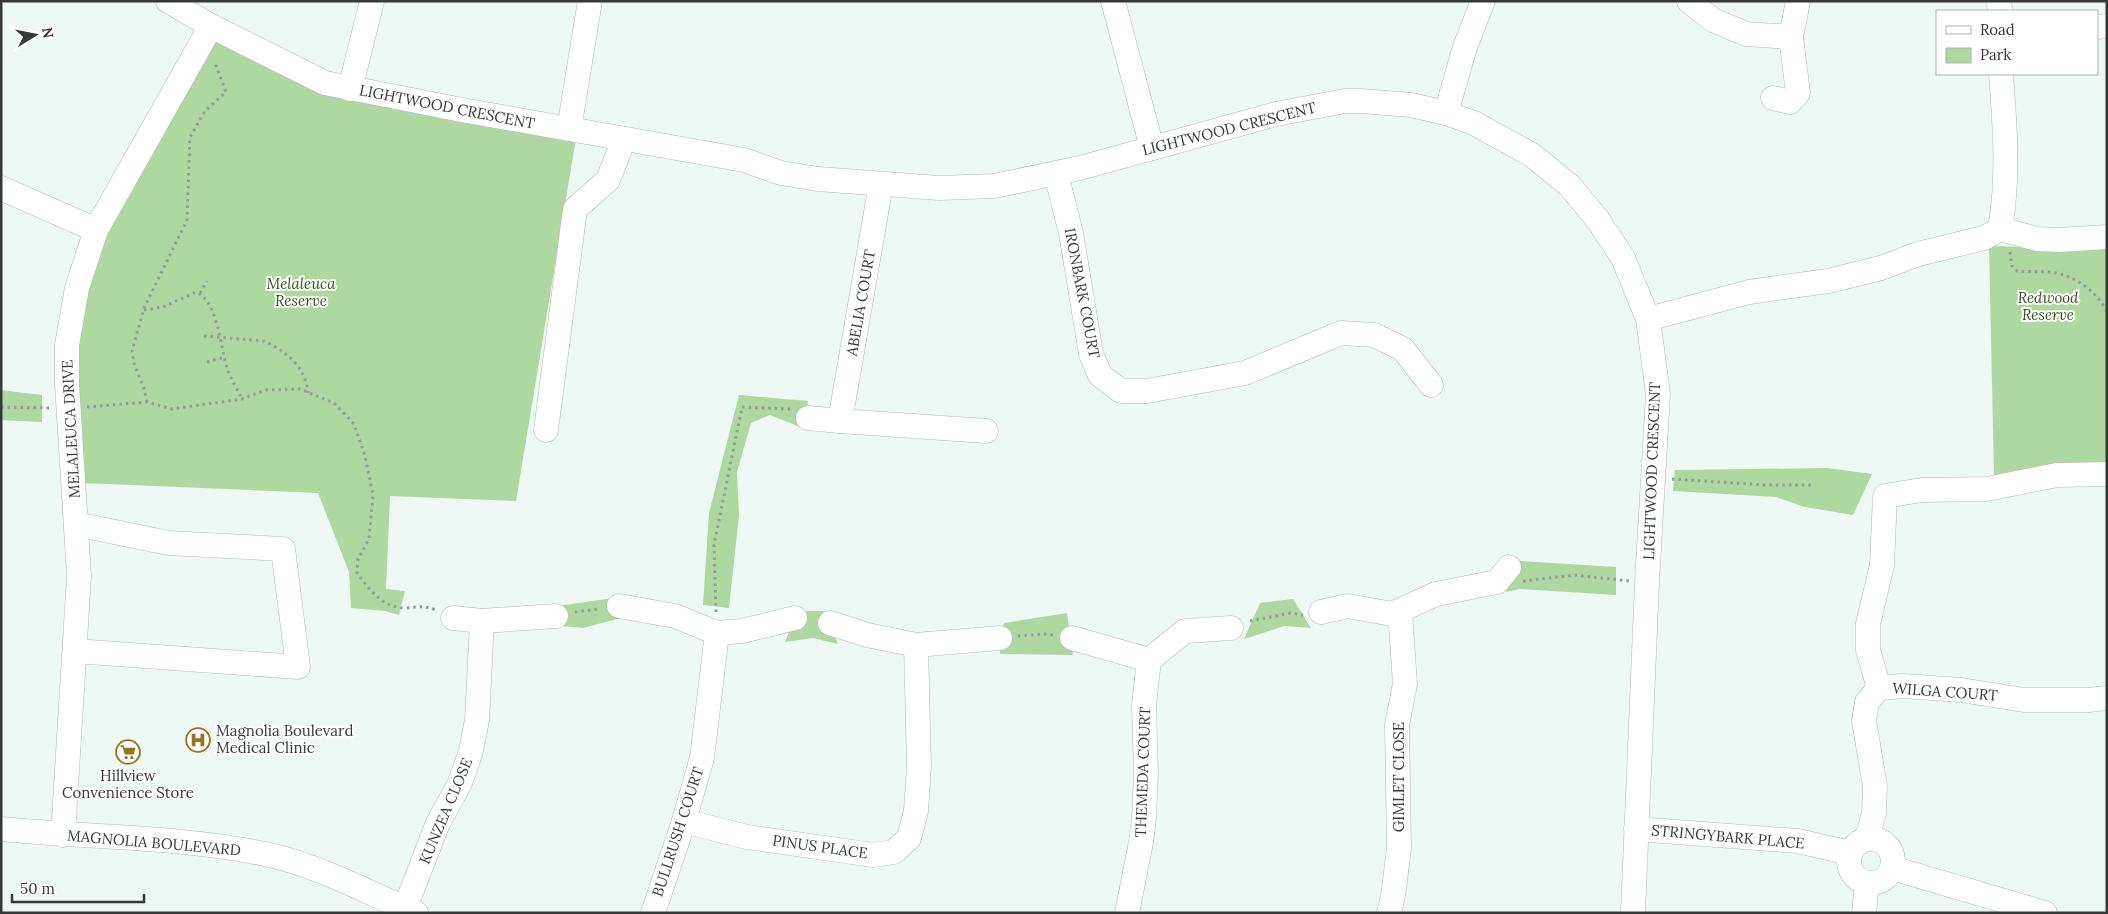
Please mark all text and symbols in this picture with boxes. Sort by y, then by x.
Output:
north arrow [10,10,60,60]
legend [1936,10,2098,75]
text: Road [1980,20,2015,39]
text: N [38,26,58,40]
text: Park [1980,45,2011,64]
street label: LIGHTWOOD CRESCENT [358,80,537,133]
street label: LIGHTWOOD CRESCENT [1140,98,1318,159]
street label: IRONBARK COURT [1061,226,1104,360]
street label: ABELIA COURT [842,248,879,359]
park label: Melaleuca Reserve [267,274,336,310]
park label: Redwood Reserve [2018,288,2079,324]
street label: MELALEUCA DRIVE [57,359,84,499]
street label: LIGHTWOOD CRESCENT [1639,381,1664,560]
street label: WILGA COURT [1892,678,1999,705]
street label: THEMEDA COURT [1131,706,1154,838]
place label: Magnolia Boulevard Medical Clinic [216,721,353,757]
street label: GIMLET CLOSE [1389,722,1408,832]
hospital icon: Magnolia Boulevard Medical Clinic [185,727,211,753]
supermarket icon: Hillview Convenience Store [115,739,141,765]
street label: KUNZEA CLOSE [415,755,476,867]
street label: BULLRUSH COURT [648,764,708,899]
place label: Hillview Convenience Store [62,766,194,802]
street label: STRINGYBARK PLACE [1651,820,1805,853]
street label: MAGNOLIA BOULEVARD [66,825,242,860]
street label: PINUS PLACE [771,830,869,863]
scale bar [12,872,145,904]
text: 50 m [20,879,55,898]

